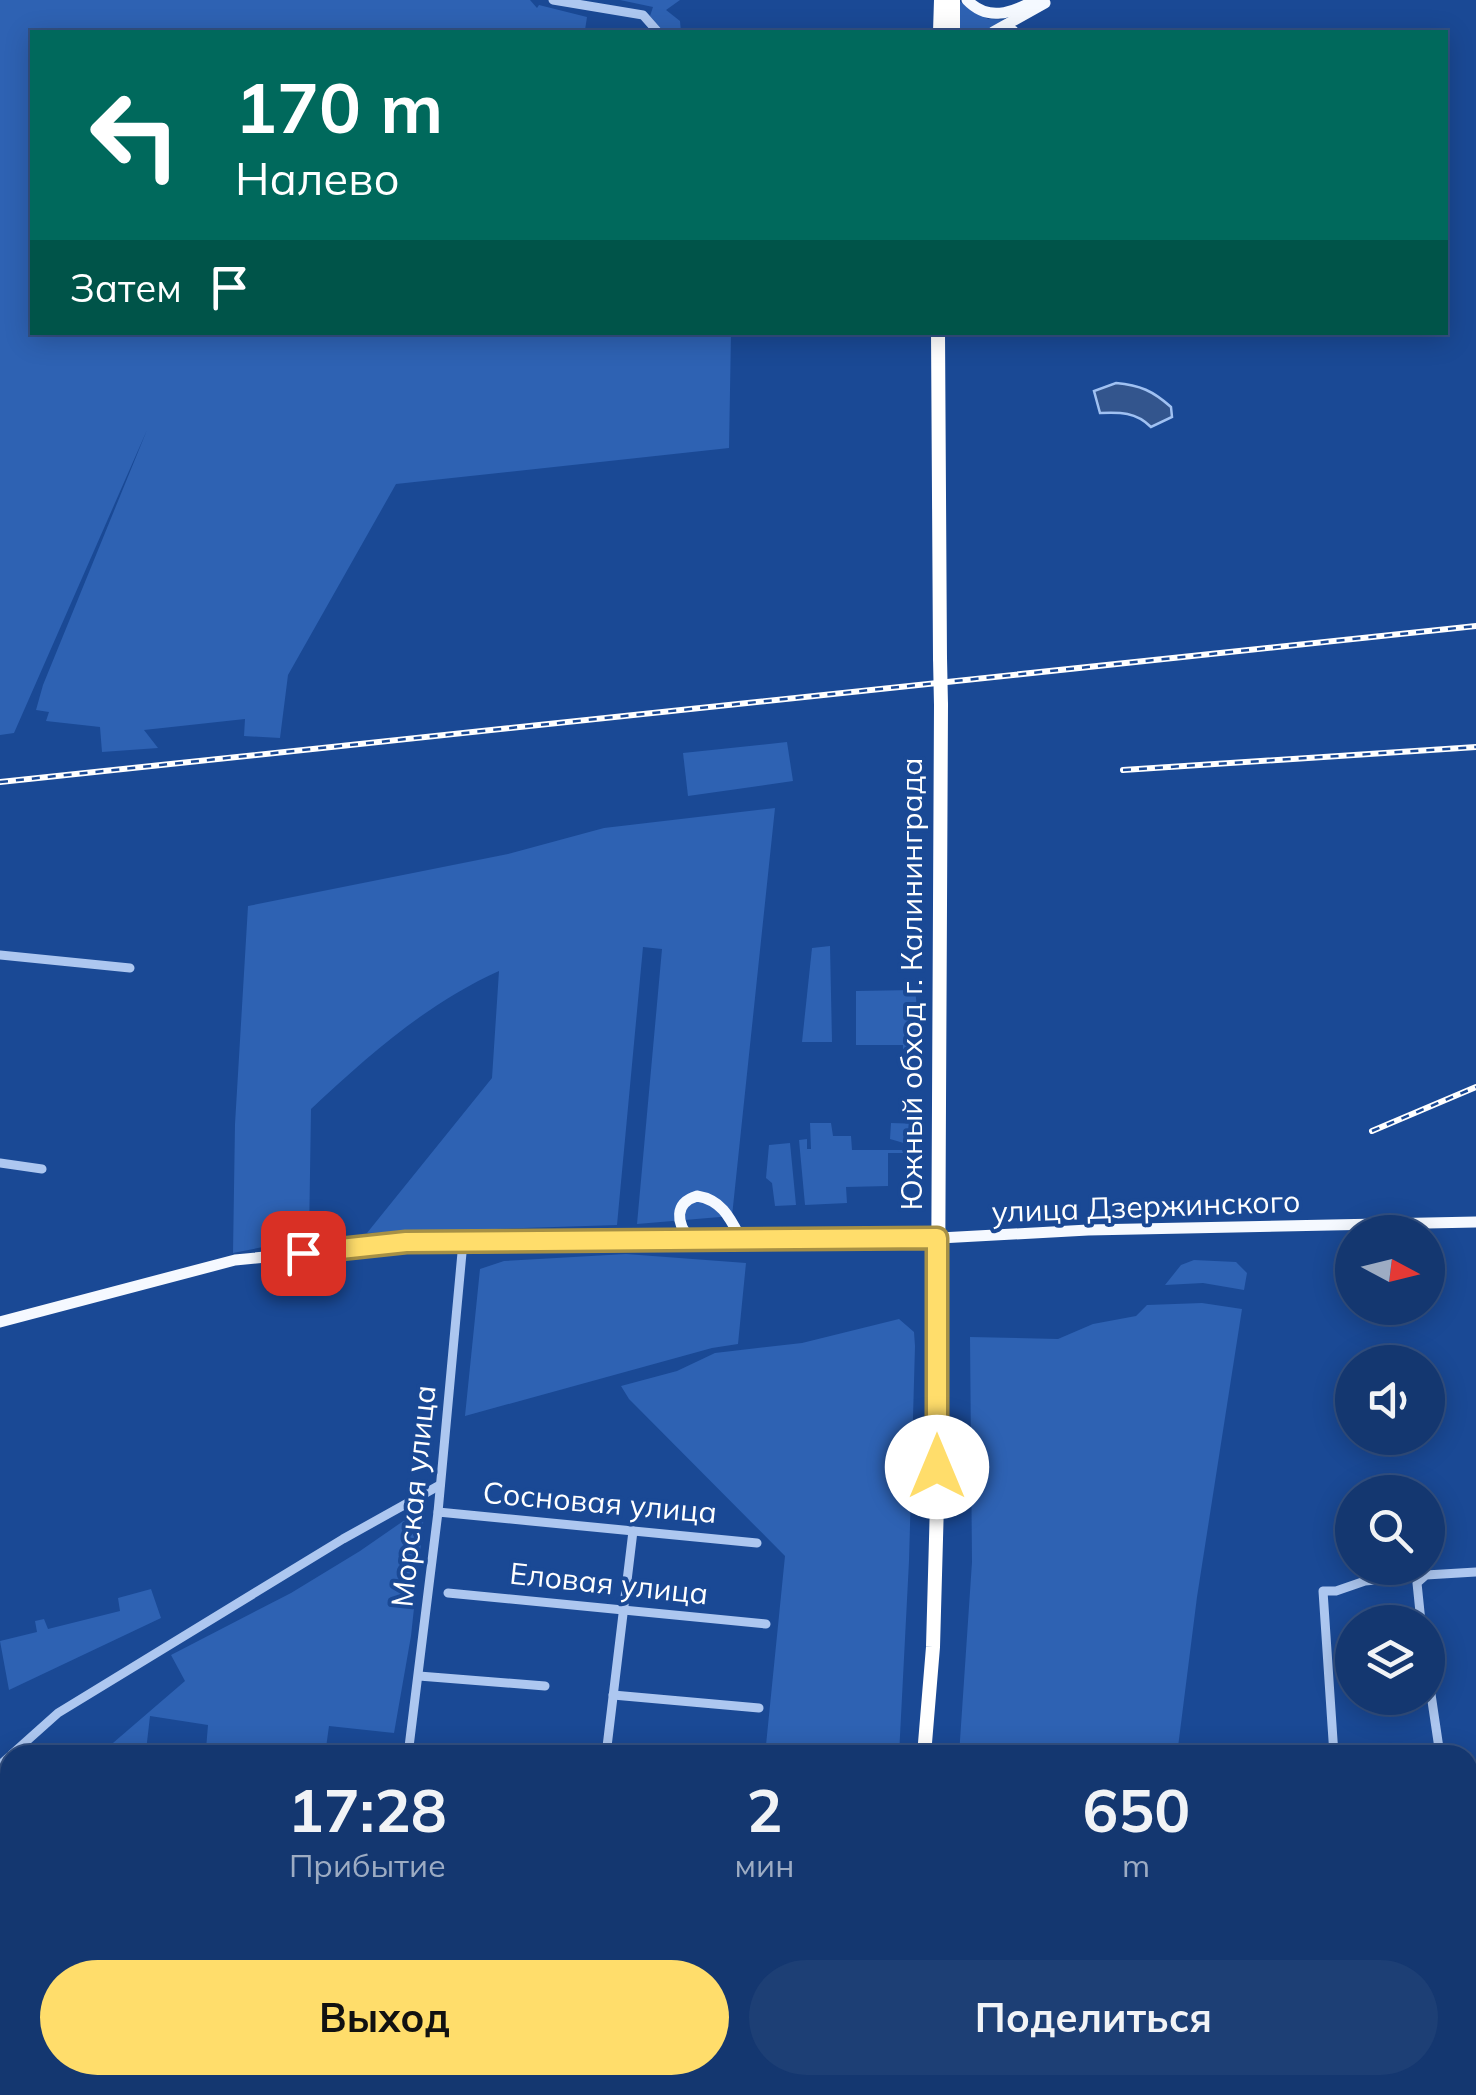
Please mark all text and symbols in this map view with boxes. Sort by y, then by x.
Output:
text: 170 m [235,63,443,151]
icon: left [70,70,200,200]
text: Налево [235,150,400,206]
icon: arrive [202,260,257,315]
text: Затем [70,264,182,312]
street label: Южный обход г. Калининграда [892,758,930,1210]
street label: улица Дзержинского [991,1182,1301,1230]
pin [261,1211,346,1296]
north arrow [1335,1215,1445,1325]
map controls [1335,1215,1445,1715]
icon: arrive [276,1226,331,1281]
button: sound [1335,1345,1445,1455]
street label: Морская улица [382,1383,444,1609]
position arrow [885,1415,989,1519]
street label: Сосновая улица [481,1473,719,1531]
button: search [1335,1475,1445,1585]
street label: Еловая улица [508,1554,710,1612]
button: layers [1335,1605,1445,1715]
text: 17:28 [288,1772,447,1847]
text: 2 [746,1772,782,1847]
text: 650 [1082,1772,1190,1847]
text: Прибытие [289,1845,446,1885]
text: мин [735,1845,794,1885]
text: m [1122,1845,1150,1885]
button: Выход [40,1960,729,2075]
button: Поделиться [749,1960,1438,2075]

